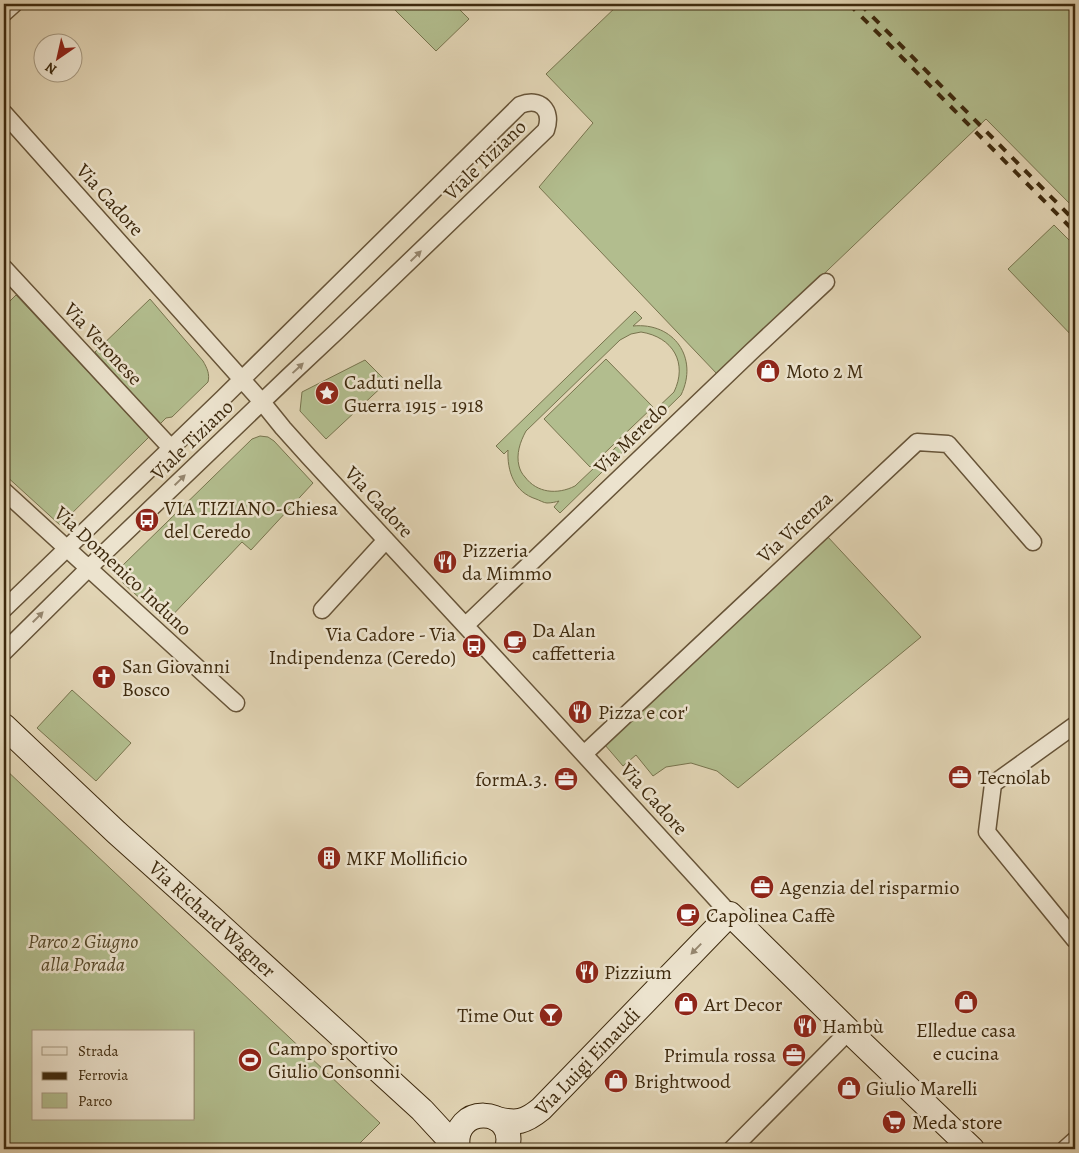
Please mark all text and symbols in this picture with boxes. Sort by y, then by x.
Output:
north arrow [32,32,82,82]
text: N [41,58,61,79]
street label: Viale Tiziano [437,114,532,207]
street label: Via Cadore [69,157,150,242]
one-way arrow [409,250,421,262]
street label: Via Veronese [57,296,148,391]
shop icon: Moto 2 M [755,358,781,384]
place label: Moto 2 M [786,358,863,385]
one-way arrow [291,362,303,374]
place label: Caduti nella Guerra 1915 - 1918 [344,369,484,419]
place icon: Caduti nella Guerra 1915 - 1918 [314,380,340,406]
street label: Viale Tiziano [144,394,239,487]
street label: Via Meredo [587,396,674,481]
street label: Via Cadore [338,459,419,544]
one-way arrow [174,474,186,486]
street label: Via Vicenza [751,485,839,570]
place label: VIA TIZIANO-Chiesa del Ceredo [163,495,339,545]
street label: Via Domenico Induno [48,499,198,642]
bus stop icon: VIA TIZIANO-Chiesa del Ceredo [134,507,160,533]
place label: Pizzeria da Mimmo [462,537,552,587]
restaurant icon: Pizzeria da Mimmo [432,549,458,575]
one-way arrow [32,612,44,624]
place label: Da Alan caffetteria [532,617,616,667]
place label: Via Cadore - Via Indipendenza (Ceredo) [269,621,457,671]
cafe icon: Da Alan caffetteria [502,629,528,655]
bus stop icon: Via Cadore - Via Indipendenza (Ceredo) [461,633,487,659]
place label: San Giovanni Bosco [122,653,230,703]
church icon: San Giovanni Bosco [91,664,117,690]
restaurant icon: Pizza e cor' [567,699,593,725]
place label: Pizza e cor' [598,699,688,726]
street label: Via Cadore [613,756,694,841]
office icon: Tecnolab [947,764,973,790]
place label: Tecnolab [978,764,1050,791]
place label: formA.3. [475,766,548,793]
office icon: formA.3. [553,766,579,792]
building icon: MKF Mollificio [316,845,342,871]
place label: MKF Mollificio [346,845,467,872]
street label: Via Richard Wagner [142,854,282,984]
office icon: Agenzia del risparmio [749,874,775,900]
place label: Agenzia del risparmio [779,874,959,901]
cafe icon: Capolinea Caffè [675,902,701,928]
place label: Capolinea Caffè [706,902,835,929]
park label: Parco 2 Giugno alla Porada [28,928,138,978]
one-way arrow [690,943,702,955]
restaurant icon: Pizzium [574,959,600,985]
place label: Pizzium [604,959,672,986]
shop icon: Elledue casa e cucina [953,989,979,1015]
shop icon: Art Decor [673,991,699,1017]
place label: Art Decor [703,991,783,1018]
street label: Via Luigi Einaudi [528,1001,646,1122]
place label: Time Out [457,1002,534,1029]
bar icon: Time Out [538,1002,564,1028]
restaurant icon: Hambù [792,1013,818,1039]
place label: Hambù [822,1013,884,1040]
place label: Elledue casa e cucina [916,1017,1017,1067]
legend [32,1030,195,1120]
place label: Campo sportivo Giulio Consonni [268,1035,400,1085]
text: Strada [78,1041,119,1061]
place label: Primula rossa [663,1042,777,1069]
office icon: Primula rossa [781,1042,807,1068]
sports icon: Campo sportivo Giulio Consonni [237,1047,263,1073]
text: Ferrovia [78,1065,128,1085]
shop icon: Brightwood [603,1068,629,1094]
place label: Brightwood [634,1068,731,1095]
shop icon: Giulio Marelli [836,1075,862,1101]
place label: Giulio Marelli [866,1075,978,1102]
text: Parco [78,1091,112,1111]
supermarket icon: Meda store [881,1109,907,1135]
place label: Meda store [912,1109,1003,1136]

